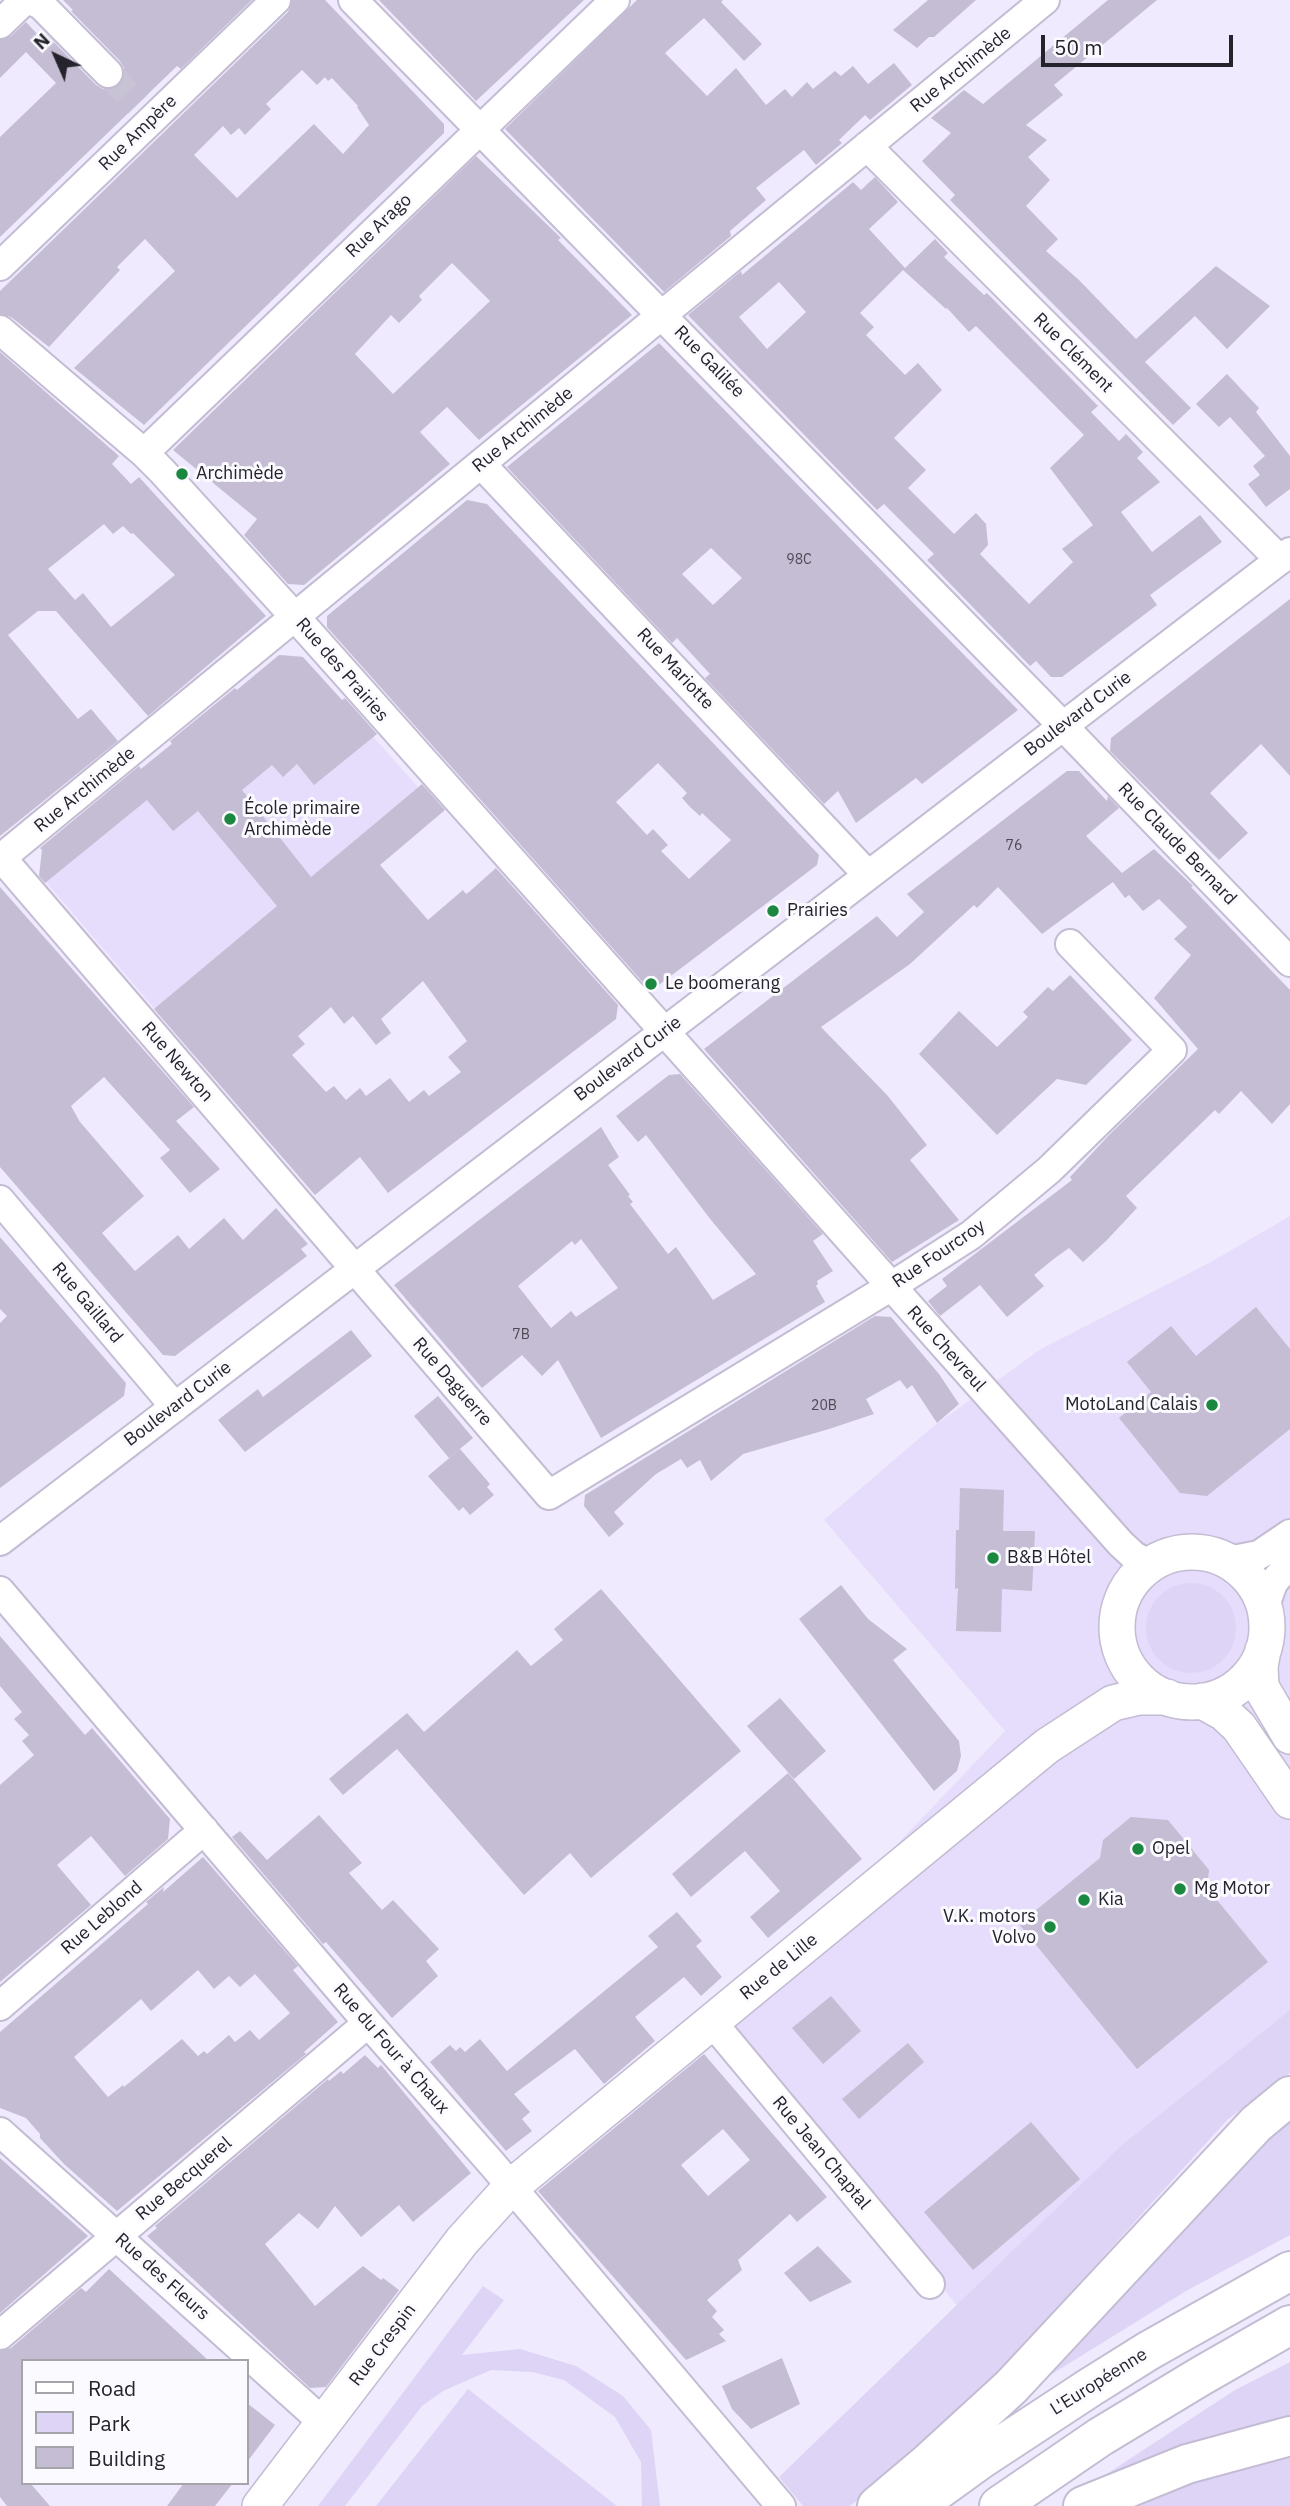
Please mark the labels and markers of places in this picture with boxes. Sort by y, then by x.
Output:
place label: Archimède [196,463,284,485]
marker: Archimède [174,466,190,482]
place label: École primaire Archimède [244,798,360,840]
marker: École primaire Archimède [222,811,238,827]
place label: Prairies [787,900,848,922]
marker: Prairies [765,903,781,919]
place label: Le boomerang [665,973,780,995]
marker: Le boomerang [643,976,659,992]
place label: MotoLand Calais [1065,1394,1198,1416]
marker: MotoLand Calais [1204,1397,1220,1413]
place label: B&B Hôtel [1007,1547,1091,1569]
marker: B&B Hôtel [985,1550,1001,1566]
place label: Opel [1152,1838,1190,1860]
marker: Opel [1130,1841,1146,1857]
place label: Mg Motor [1194,1878,1270,1900]
marker: Mg Motor [1172,1881,1188,1897]
place label: Kia [1098,1889,1124,1911]
marker: Kia [1076,1892,1092,1908]
place label: V.K. motors Volvo [943,1906,1036,1948]
marker: V.K. motors Volvo [1042,1919,1058,1935]

